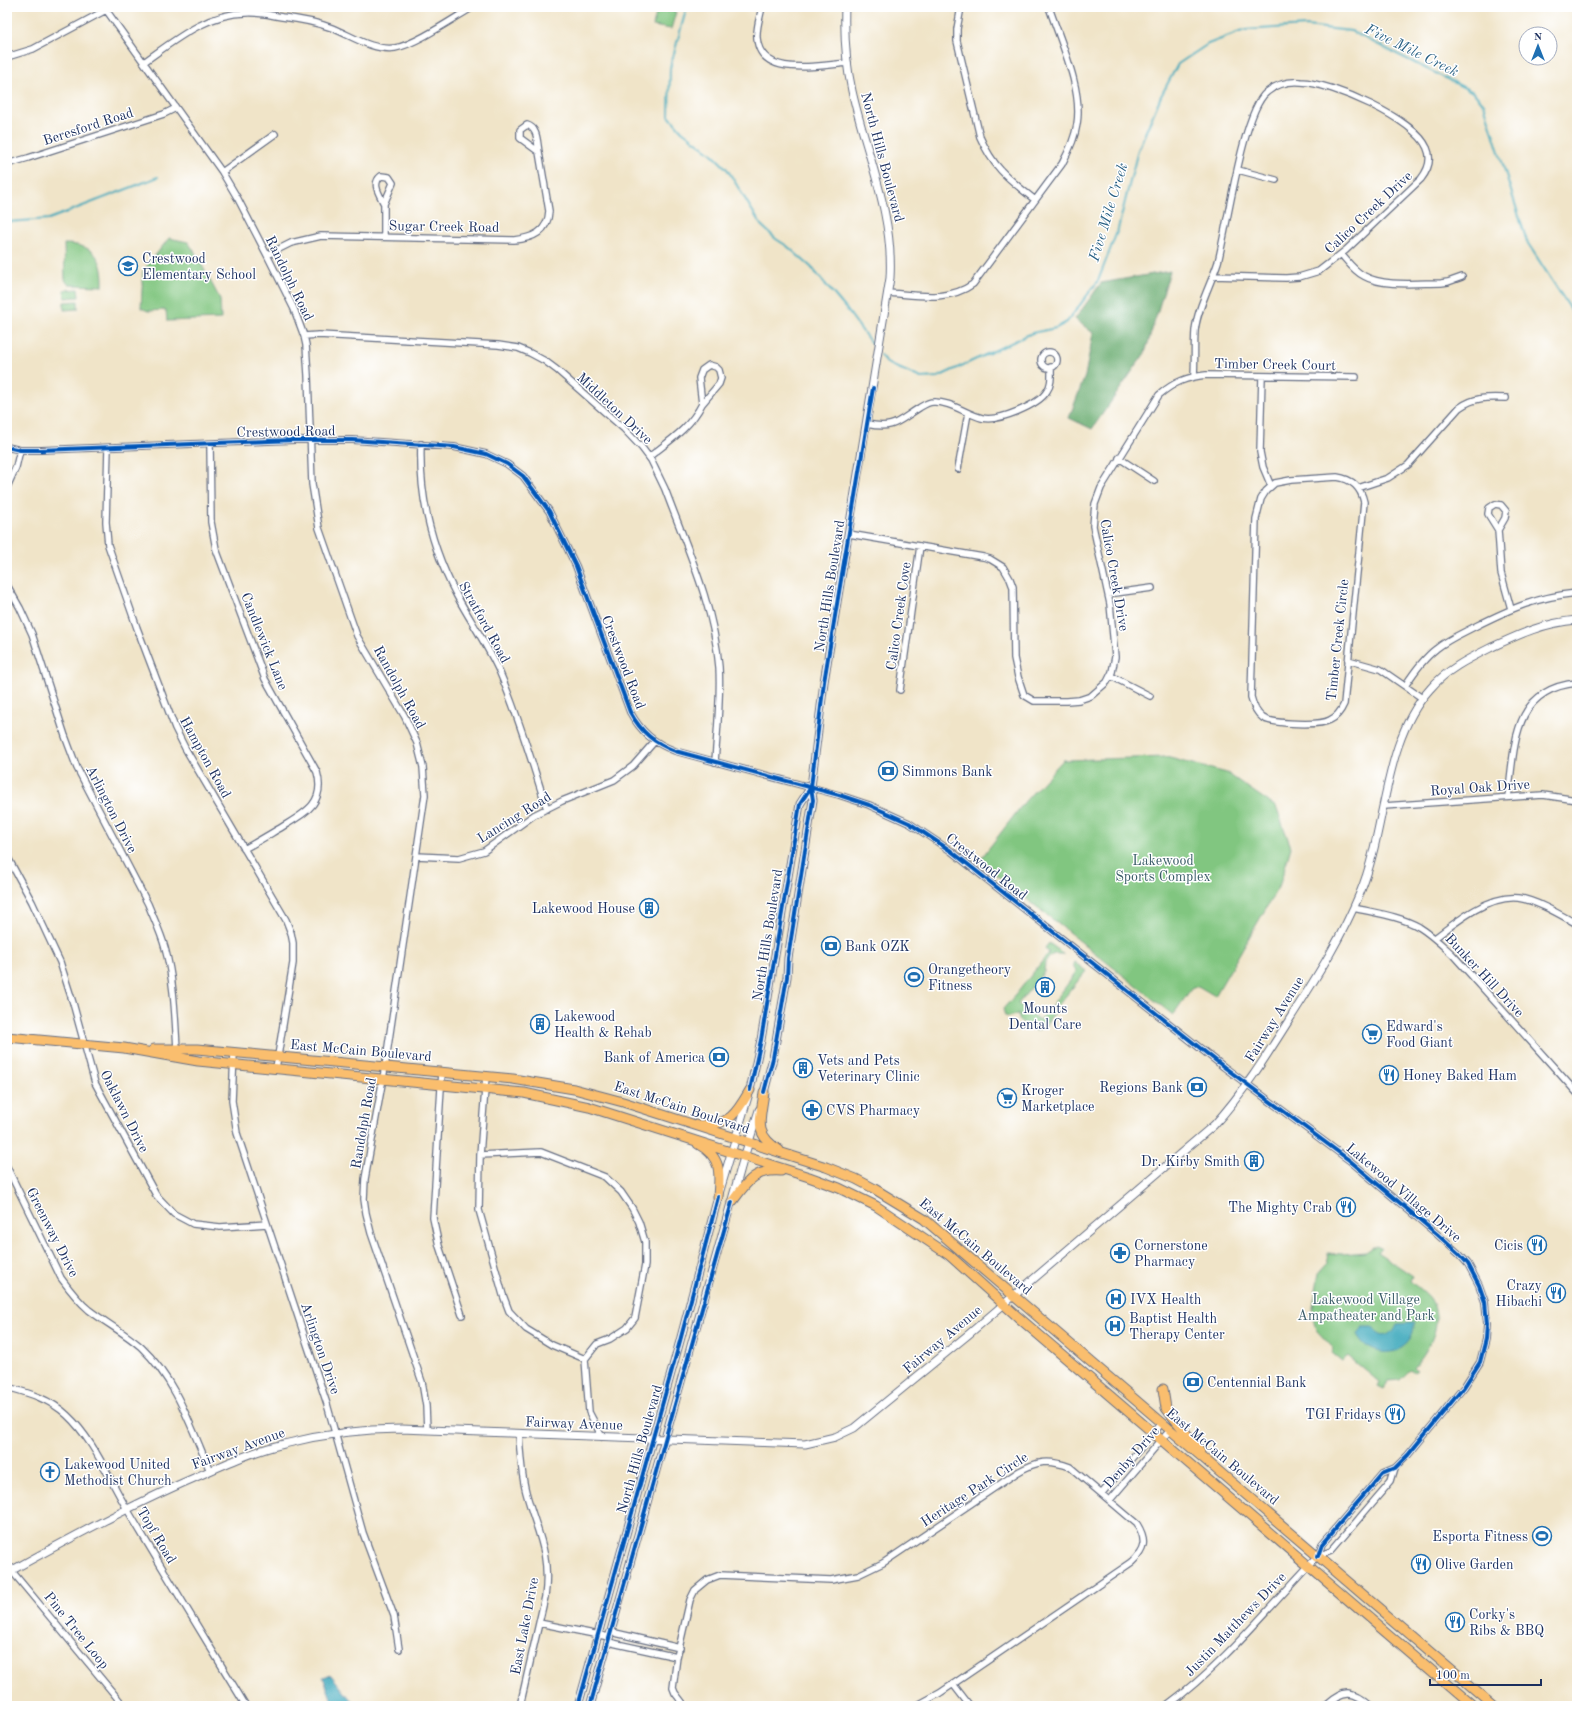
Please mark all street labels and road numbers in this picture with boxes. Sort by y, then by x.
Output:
street label: North Hills Boulevard [858,91,906,224]
street label: Beresford Road [41,106,135,148]
street label: Calico Creek Drive [1322,169,1415,257]
street label: Sugar Creek Road [389,219,499,235]
street label: Randolph Road [263,234,316,323]
street label: Timber Creek Court [1214,357,1336,373]
street label: Middleton Drive [574,370,655,447]
street label: Crestwood Road [236,424,336,440]
street label: Calico Creek Drive [1097,518,1131,632]
street label: North Hills Boulevard [813,519,847,653]
street label: Calico Creek Cove [884,561,914,671]
street label: Timber Creek Circle [1325,578,1351,702]
street label: Stratford Road [456,579,512,666]
street label: Candlewick Lane [238,591,290,692]
street label: Crestwood Road [599,614,647,711]
street label: Randolph Road [371,644,428,731]
street label: Hampton Road [177,714,233,801]
street label: Arlington Drive [83,763,139,855]
street label: Royal Oak Drive [1430,778,1530,798]
street label: Lancing Road [475,790,554,846]
street label: Crestwood Road [943,831,1030,903]
street label: North Hills Boulevard [751,868,785,1002]
street label: Bunker Hill Drive [1442,931,1526,1020]
street label: Fairway Avenue [1243,974,1307,1065]
street label: East McCain Boulevard [290,1038,432,1064]
street label: Oaklawn Drive [97,1068,151,1155]
street label: Randolph Road [349,1076,379,1170]
street label: East McCain Boulevard [612,1079,751,1137]
street label: Lakewood Village Drive [1343,1141,1464,1245]
street label: Greenway Drive [24,1185,81,1279]
street label: East McCain Boulevard [916,1196,1034,1298]
street label: Arlington Drive [298,1301,342,1396]
street label: Fairway Avenue [901,1303,985,1377]
street label: North Hills Boulevard [615,1383,665,1515]
street label: East McCain Boulevard [1163,1406,1281,1508]
street label: Fairway Avenue [525,1415,623,1433]
street label: Denby Drive [1101,1424,1162,1491]
street label: Fairway Avenue [190,1426,287,1472]
street label: Heritage Park Circle [918,1450,1031,1530]
street label: Topf Road [134,1505,178,1566]
street label: Justin Matthews Drive [1183,1570,1289,1679]
street label: East Lake Drive [509,1576,541,1676]
street label: Pine Tree Loop [41,1590,111,1672]

